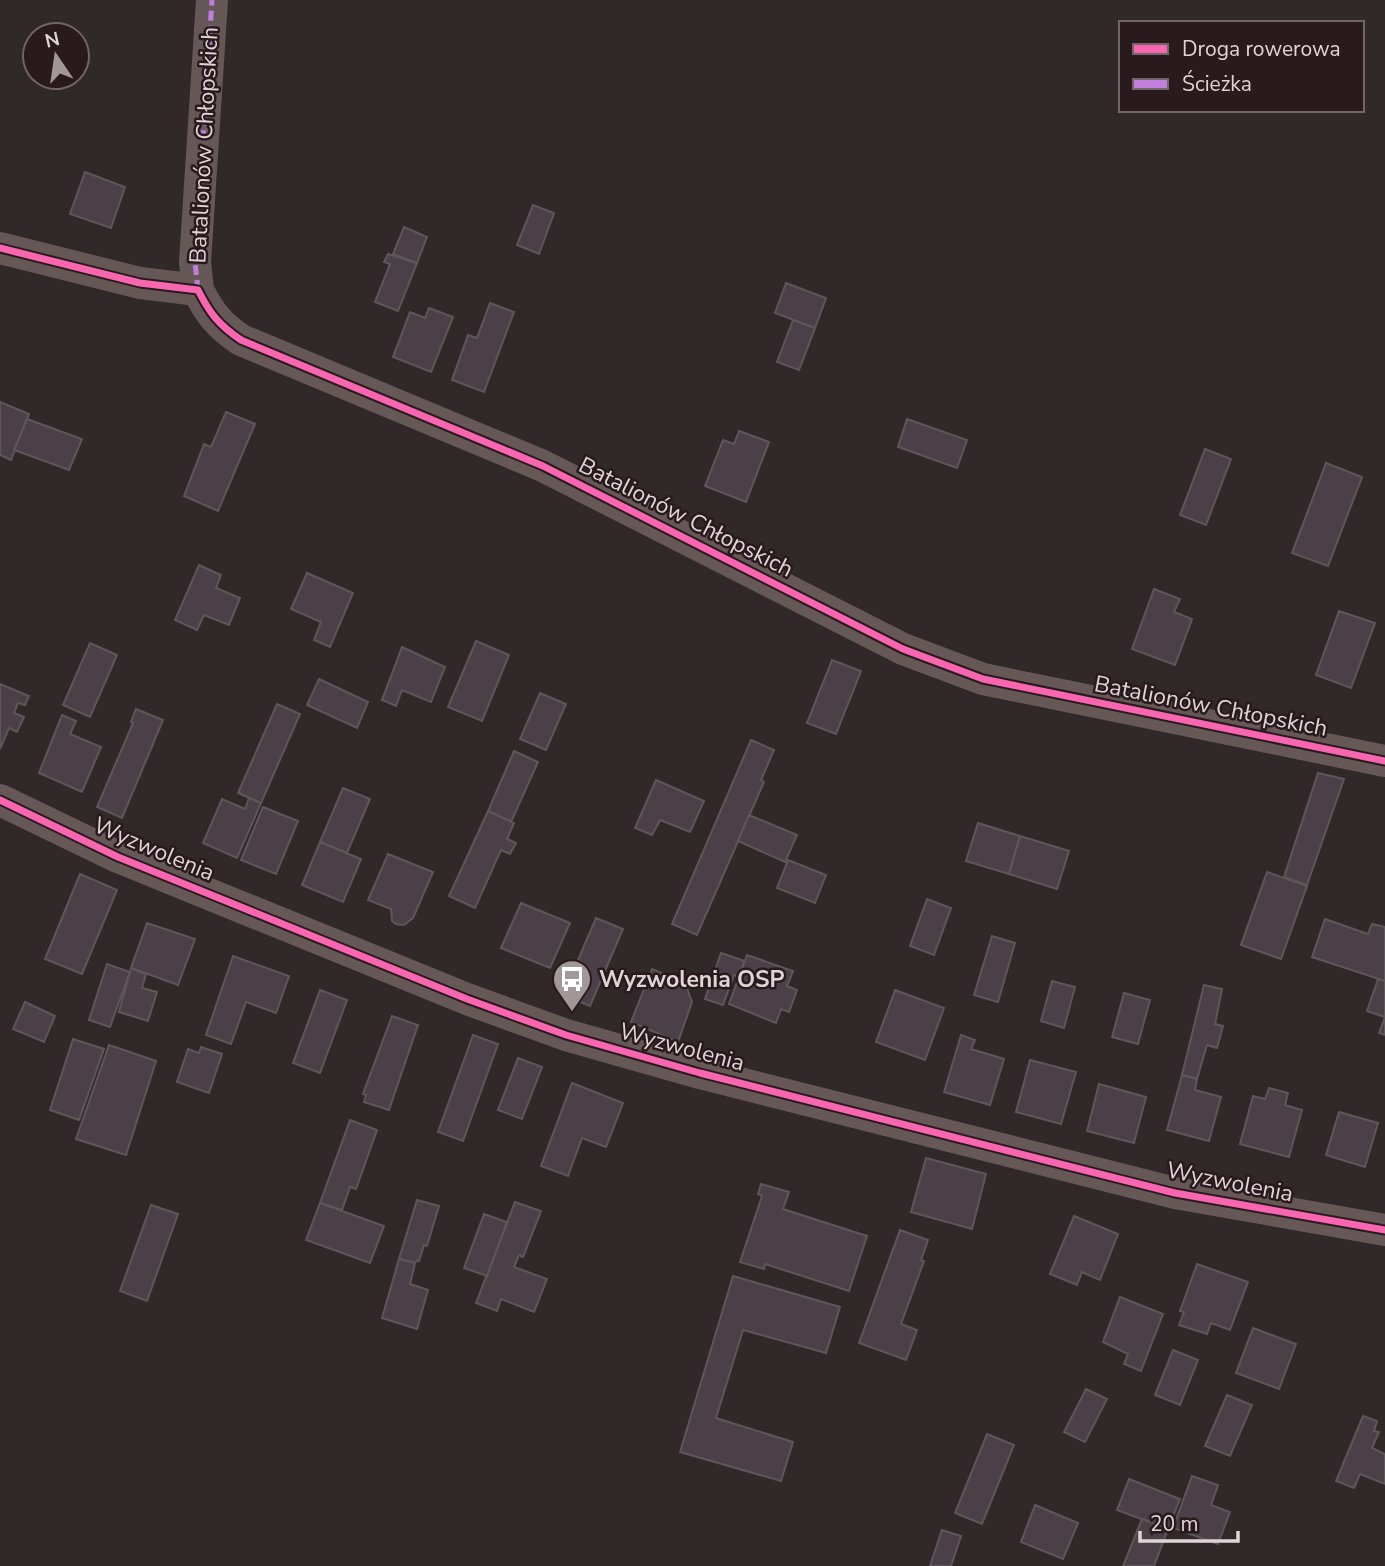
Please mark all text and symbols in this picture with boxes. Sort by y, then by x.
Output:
north arrow [21,21,91,91]
legend [1119,21,1364,112]
text: N [43,26,62,55]
street label: Batalionów Chłopskich [182,26,226,264]
text: Droga rowerowa [1182,35,1341,63]
text: Ścieżka [1182,70,1252,98]
street label: Batalionów Chłopskich [573,449,799,585]
street label: Batalionów Chłopskich [1092,668,1330,744]
street label: Wyzwolenia [89,810,219,888]
bus stop icon: Wyzwolenia OSP [551,958,593,1013]
place label: Wyzwolenia OSP [599,964,785,995]
street label: Wyzwolenia [616,1015,748,1079]
street label: Wyzwolenia [1164,1155,1296,1209]
scale bar [1140,1500,1238,1544]
text: 20 m [1150,1510,1199,1538]

